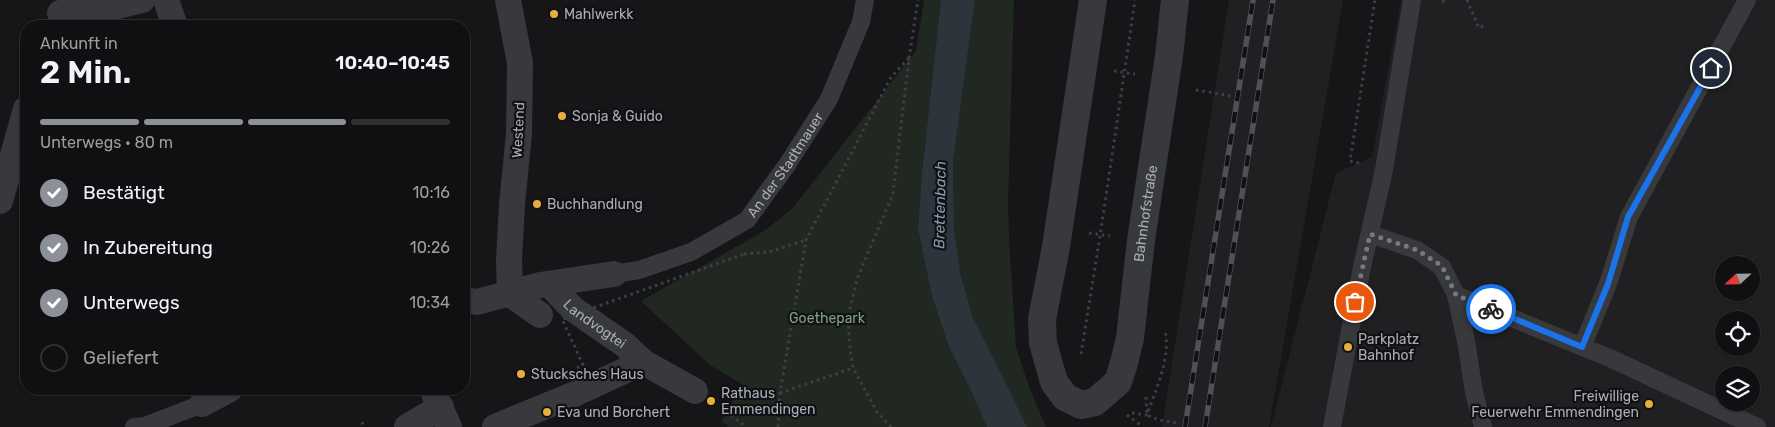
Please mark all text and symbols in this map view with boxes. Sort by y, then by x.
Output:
place label: Mahlwerkk [564,6,634,23]
marker: Mahlwerkk [548,8,560,20]
text: Ankunft in [40,34,118,53]
pin [1690,47,1732,89]
text: 10:40–10:45 [335,51,450,74]
text: 2 Min. [40,53,131,91]
icon: home [1697,54,1725,82]
street label: Westend [509,102,528,158]
place label: Sonja & Guido [572,108,663,125]
street label: An der Stadtmauer [744,109,828,221]
marker: Sonja & Guido [556,110,568,122]
text: Unterwegs · 80 m [40,133,173,152]
water label: Brettenbach [930,161,950,249]
street label: Bahnhofstraße [1131,164,1161,263]
icon: check [40,179,68,207]
text: Bestätigt [83,181,165,204]
text: 10:16 [412,183,450,202]
place label: Buchhandlung [547,196,643,213]
marker: Buchhandlung [531,198,543,210]
icon: check [40,234,68,262]
text: In Zubereitung [83,236,213,259]
text: 10:26 [410,238,450,257]
north arrow [1715,256,1760,301]
map controls [1715,256,1760,411]
pin [1334,281,1376,323]
courier [1466,284,1516,334]
icon: bag [1341,288,1369,316]
icon: check [40,289,68,317]
text: Unterwegs [83,291,180,314]
text: 10:34 [409,293,450,312]
icon: bike [1477,295,1505,323]
street label: Landvogtei [559,296,629,352]
park label: Goethepark [789,310,866,327]
button: locate [1715,311,1760,356]
place label: Parkplatz Bahnhof [1358,331,1419,364]
marker: Parkplatz Bahnhof [1342,341,1354,353]
text: Geliefert [83,346,159,369]
place label: Stucksches Haus [531,366,644,383]
button: layers [1715,366,1760,411]
marker: Stucksches Haus [515,368,527,380]
place label: Rathaus Emmendingen [721,385,816,418]
place label: Freiwillige Feuerwehr Emmendingen [1471,388,1639,421]
marker: Rathaus Emmendingen [705,395,717,407]
marker: Freiwillige Feuerwehr Emmendingen [1643,398,1655,410]
place label: Eva und Borchert [557,404,671,421]
marker: Eva und Borchert [541,406,553,418]

